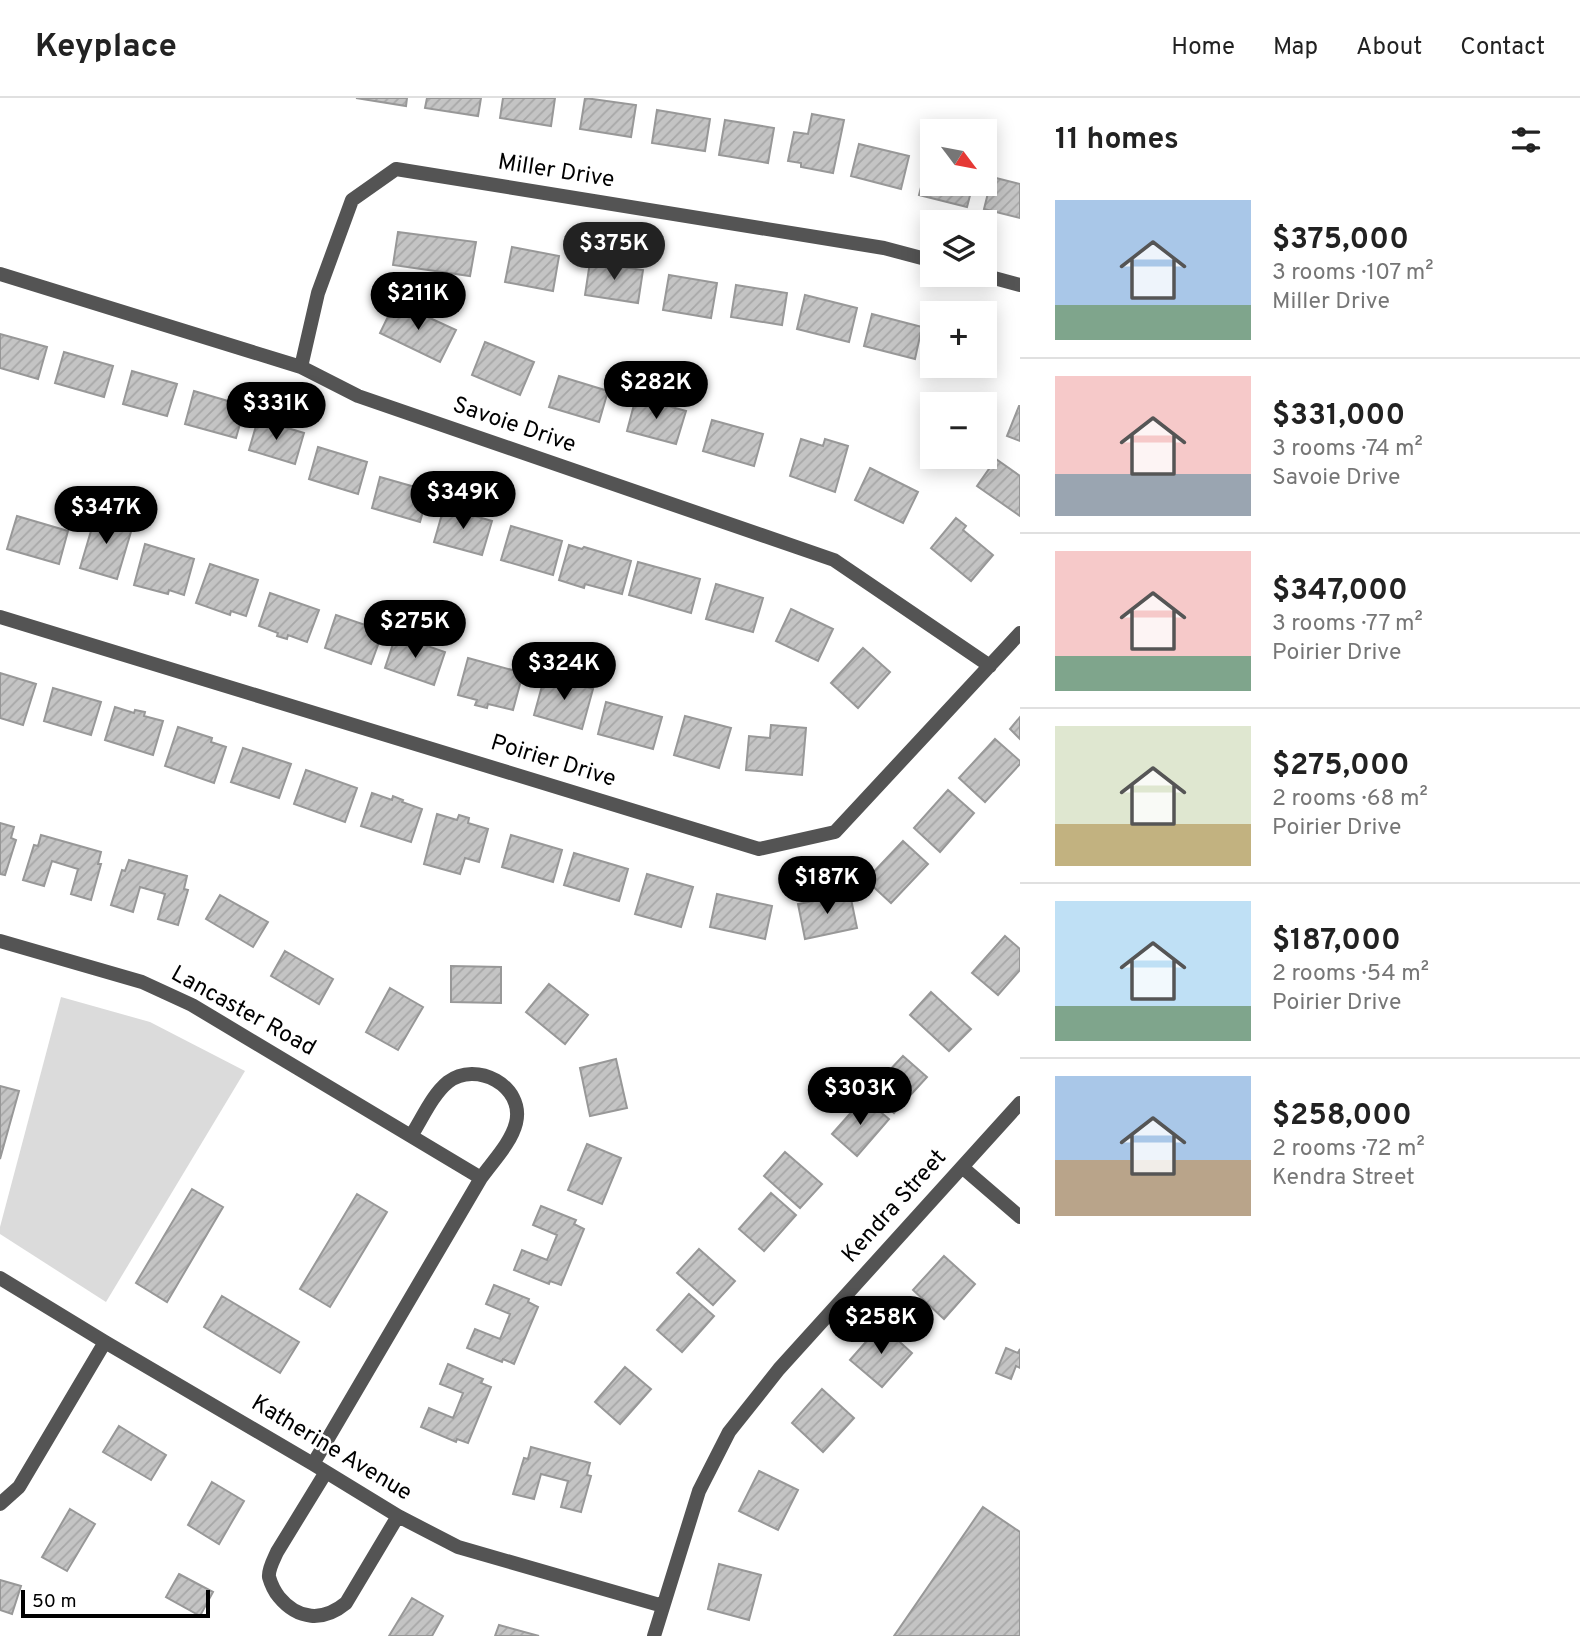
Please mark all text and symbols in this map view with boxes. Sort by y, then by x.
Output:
text: Keyplace [35,27,177,69]
text: Home [1171,33,1235,63]
text: Map [1273,33,1318,63]
text: About [1356,33,1422,63]
text: Contact [1460,33,1545,63]
north arrow [920,119,998,196]
map controls [920,119,997,469]
icon: filters [1507,121,1545,159]
text: 11 homes [1055,122,1179,159]
street label: Miller Drive [496,148,616,196]
button: layers [920,210,997,287]
pin: $375K [565,222,663,282]
text: $375,000 [1272,222,1409,259]
icon: home [1111,228,1195,312]
text: $375K [579,230,649,259]
text: 3 rooms · 107 m² [1272,259,1434,288]
pin: $211K [369,272,467,332]
text: $211K [387,280,449,309]
text: Miller Drive [1272,288,1390,317]
button: + [920,301,997,378]
pin: $282K [607,362,705,421]
text: $282K [620,369,692,398]
pin: $331K [227,382,325,442]
text: $331K [243,390,309,419]
street label: Savoie Drive [449,391,579,461]
button: − [920,392,997,469]
text: $331,000 [1272,398,1405,435]
icon: home [1111,404,1195,488]
text: 3 rooms · 74 m² [1272,435,1423,464]
text: Savoie Drive [1272,464,1400,493]
pin: $349K [414,472,512,531]
text: $349K [427,479,499,508]
pin: $347K [57,486,155,546]
text: $347K [70,494,142,523]
text: $347,000 [1272,573,1408,610]
icon: home [1111,579,1195,663]
pin: $275K [366,601,464,660]
text: $275K [380,608,450,637]
text: 3 rooms · 77 m² [1272,610,1423,639]
text: Poirier Drive [1272,639,1401,668]
pin: $324K [515,642,613,702]
text: $324K [528,650,600,679]
street label: Poirier Drive [487,729,619,795]
text: $275,000 [1272,748,1409,785]
icon: home [1111,754,1195,838]
text: 2 rooms · 68 m² [1272,785,1428,814]
text: Poirier Drive [1272,814,1401,843]
pin: $187K [778,856,876,916]
text: $187K [794,864,860,893]
text: $187,000 [1272,923,1401,960]
icon: home [1111,929,1195,1013]
street label: Lancaster Road [166,960,320,1064]
text: 2 rooms · 54 m² [1272,960,1429,989]
text: Poirier Drive [1272,989,1401,1018]
pin: $303K [811,1068,909,1127]
text: $303K [824,1075,896,1104]
text: $258,000 [1272,1098,1412,1135]
icon: home [1111,1104,1195,1188]
text: 2 rooms · 72 m² [1272,1135,1425,1164]
street label: Kendra Street [836,1144,954,1270]
text: Kendra Street [1272,1164,1415,1193]
pin: $258K [832,1296,930,1356]
text: $258K [845,1304,917,1333]
street label: Katherine Avenue [245,1390,417,1508]
scale bar [21,1587,210,1619]
text: 50 m [32,1590,77,1614]

